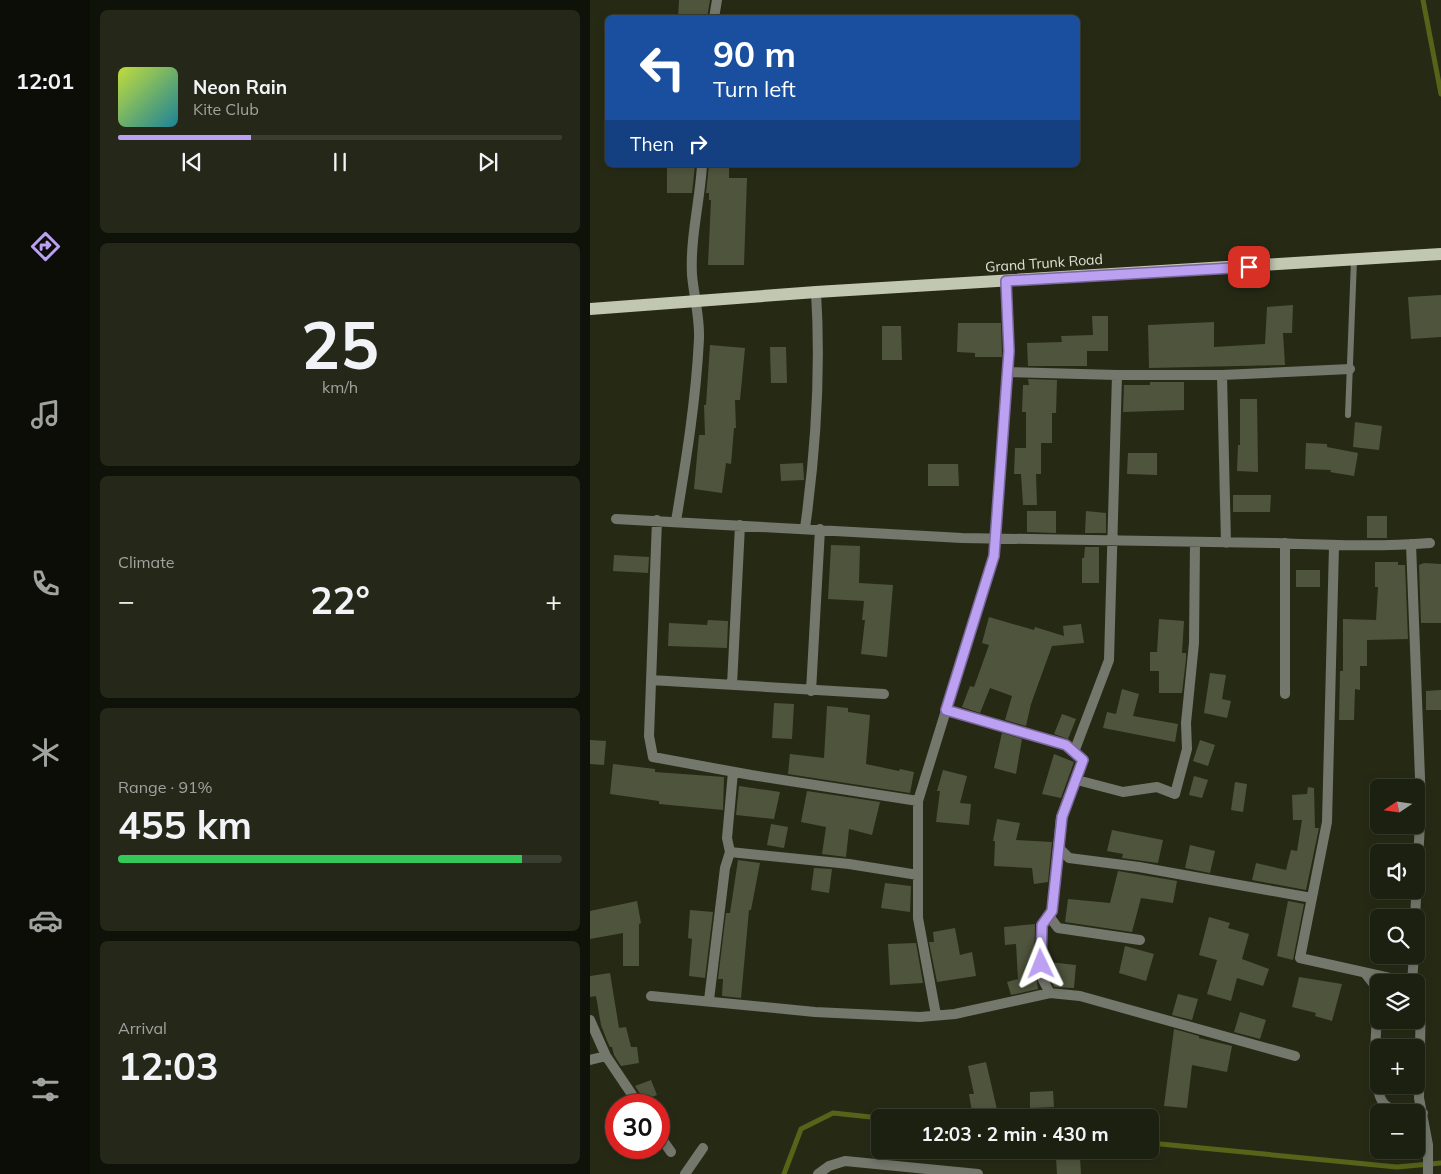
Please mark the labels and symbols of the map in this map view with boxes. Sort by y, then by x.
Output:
pin [1228,246,1270,288]
street label: Grand Trunk Road [985,250,1103,276]
north arrow [1370,779,1425,834]
position arrow [1014,937,1066,989]
speed limit sign: 30 [605,1094,670,1159]

